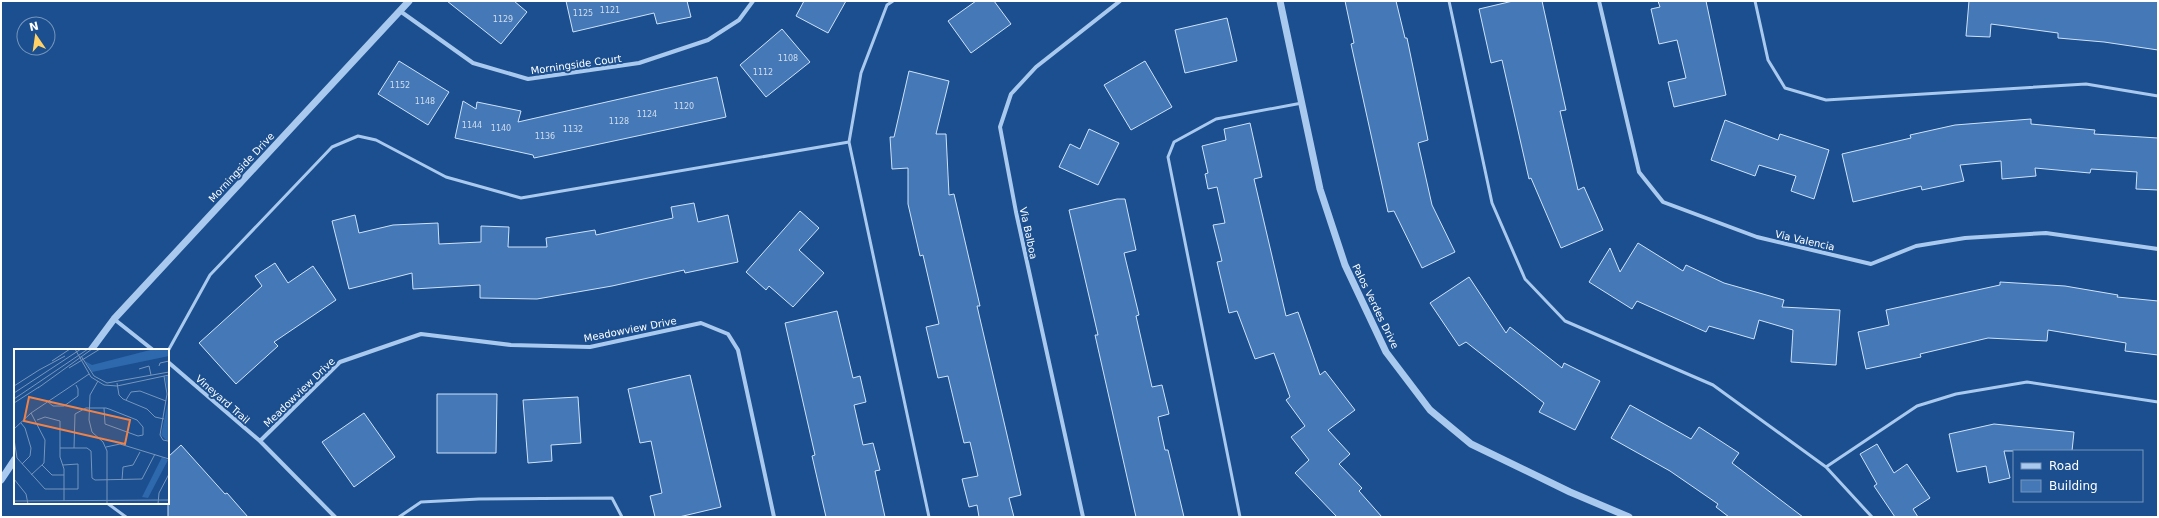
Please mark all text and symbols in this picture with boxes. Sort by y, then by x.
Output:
house number: 1121 [600,6,620,15]
house number: 1125 [573,9,593,18]
house number: 1129 [493,15,513,24]
north arrow [16,16,56,56]
text: N [28,19,40,34]
street label: Morningside Court [530,53,622,76]
house number: 1108 [778,54,798,63]
house number: 1112 [753,68,773,77]
house number: 1152 [390,81,410,90]
house number: 1148 [415,97,435,106]
house number: 1120 [674,102,694,111]
house number: 1124 [637,110,657,119]
house number: 1128 [609,117,629,126]
house number: 1144 [462,121,482,130]
house number: 1140 [491,124,511,133]
house number: 1132 [563,125,583,134]
street label: Morningside Drive [206,130,276,204]
house number: 1136 [535,132,555,141]
street label: Via Balboa [1018,206,1039,260]
street label: Via Valencia [1774,228,1836,253]
street label: Palos Verdes Drive [1350,262,1401,350]
street label: Meadowview Drive [583,315,677,344]
inset map [14,349,169,504]
street label: Meadowview Drive [262,356,337,429]
street label: Vineyard Trail [193,373,252,426]
legend [2013,450,2143,502]
text: Road [2049,459,2079,473]
text: Building [2049,479,2098,493]

